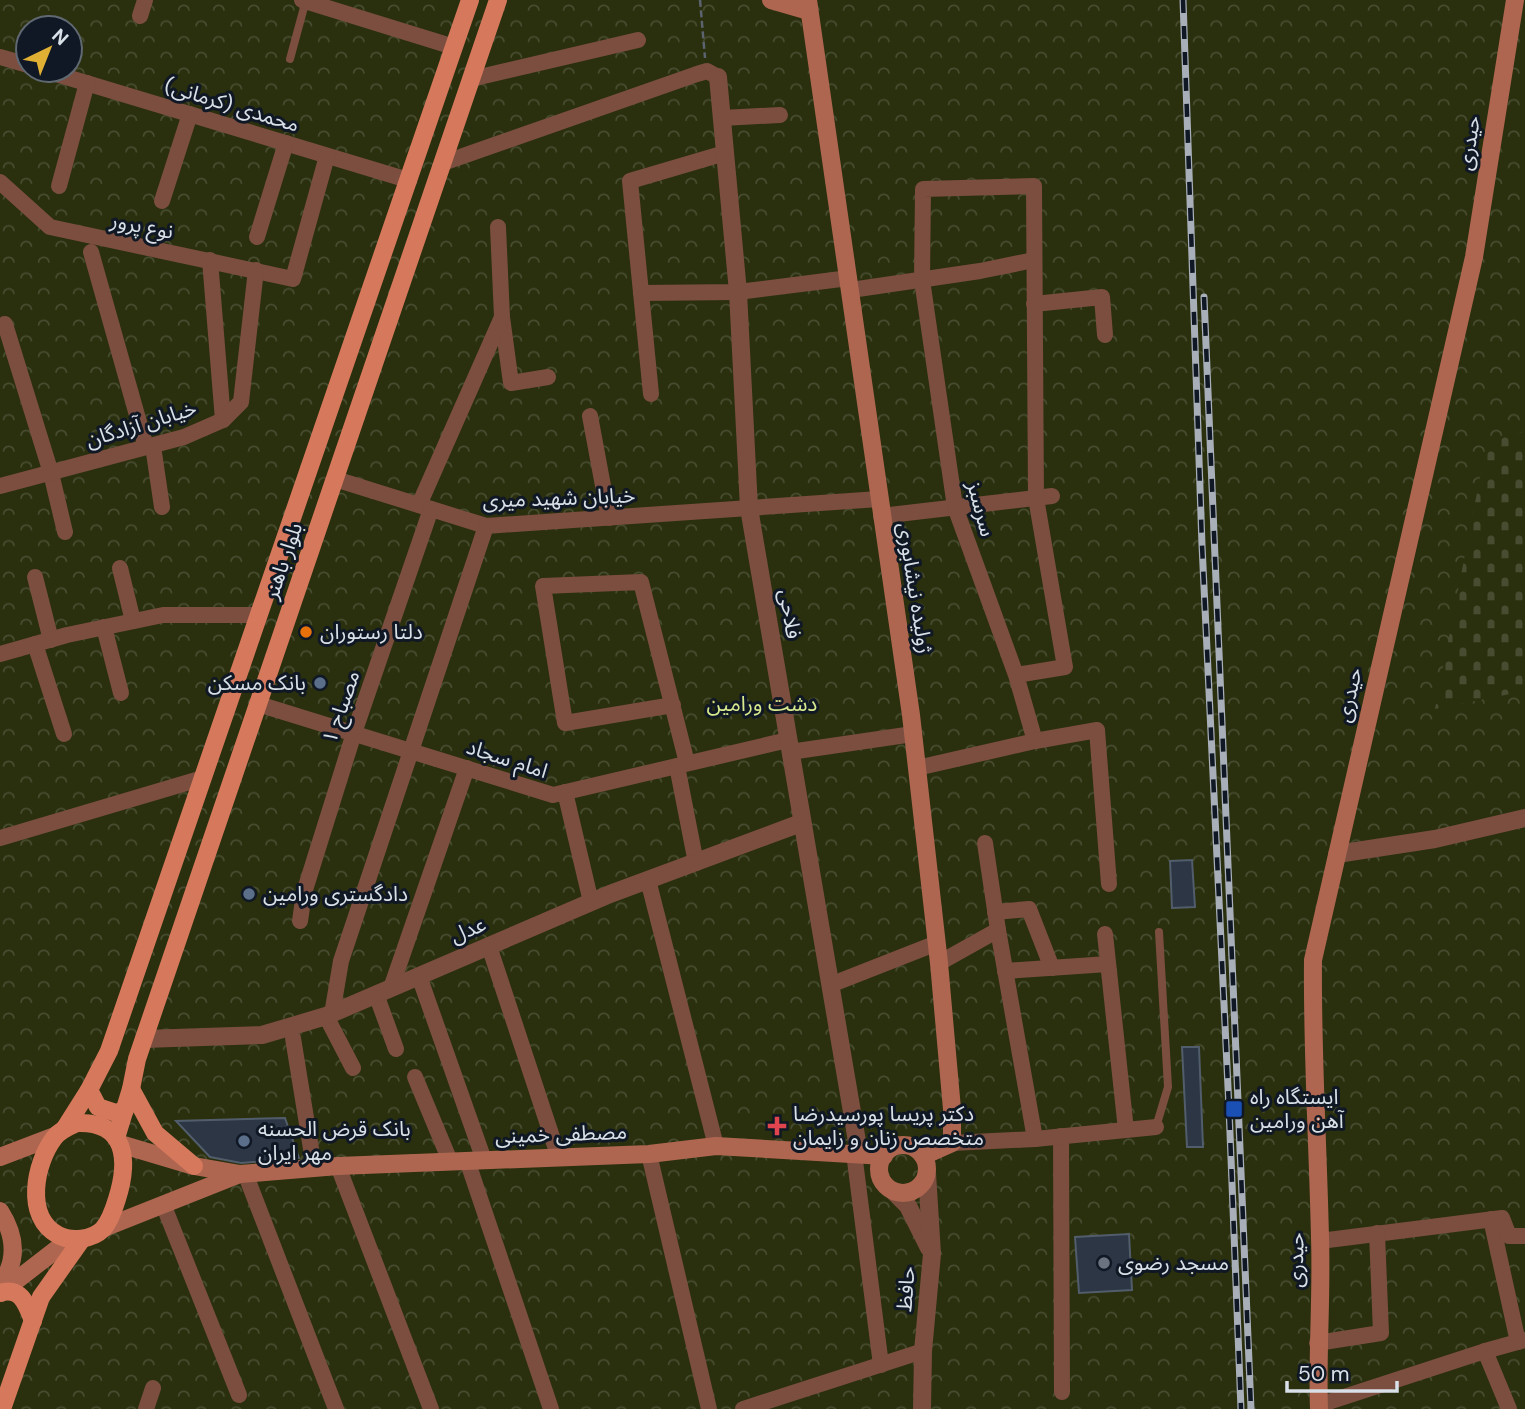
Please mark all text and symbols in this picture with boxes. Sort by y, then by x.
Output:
north arrow [14,14,84,84]
text: N [47,23,74,51]
street label: محمدی (کرمانی) [161,71,303,139]
street label: حیدری [1451,114,1487,172]
street label: نوع پرور [107,206,176,247]
street label: خیابان آزادگان [82,394,200,454]
street label: سرسبز [960,477,1002,540]
street label: خیابان شهید میری [482,481,636,515]
street label: بلوار باهنر [256,519,309,604]
street label: ژولیده نیشابوری [891,520,939,656]
street label: فلاحی [772,587,808,641]
place label: دلتا رستوران [320,618,423,646]
marker: دلتا رستوران [298,624,314,640]
street label: حیدری [1329,665,1369,725]
street label: مصباح ۱ [316,667,367,747]
place label: بانک مسکن [208,669,306,697]
marker: بانک مسکن [312,675,328,691]
park label: دشت ورامین [707,690,817,718]
street label: امام سجاد [462,733,551,787]
place label: دادگستری ورامین [263,880,408,908]
marker: دادگستری ورامین [241,886,257,902]
street label: عدل [446,910,490,950]
place label: ایستگاه راه آهن ورامین [1250,1083,1345,1135]
marker: ایستگاه راه آهن ورامین [1224,1099,1244,1119]
place label: دکتر پریسا پورسیدرضا متخصص زنان و زایمان [793,1100,984,1152]
place label: بانک قرض الحسنه مهر ایران [258,1115,411,1167]
marker: دکتر پریسا پورسیدرضا متخصص زنان و زایمان [767,1116,787,1136]
street label: مصطفی خمینی [494,1118,628,1150]
marker: بانک قرض الحسنه مهر ایران [236,1133,252,1149]
street label: حیدری [1282,1232,1310,1288]
place label: مسجد رضوی [1118,1249,1229,1277]
marker: مسجد رضوی [1096,1255,1112,1271]
street label: حافظ [890,1265,922,1313]
scale bar [1287,1350,1397,1394]
text: 50 m [1298,1360,1349,1388]

